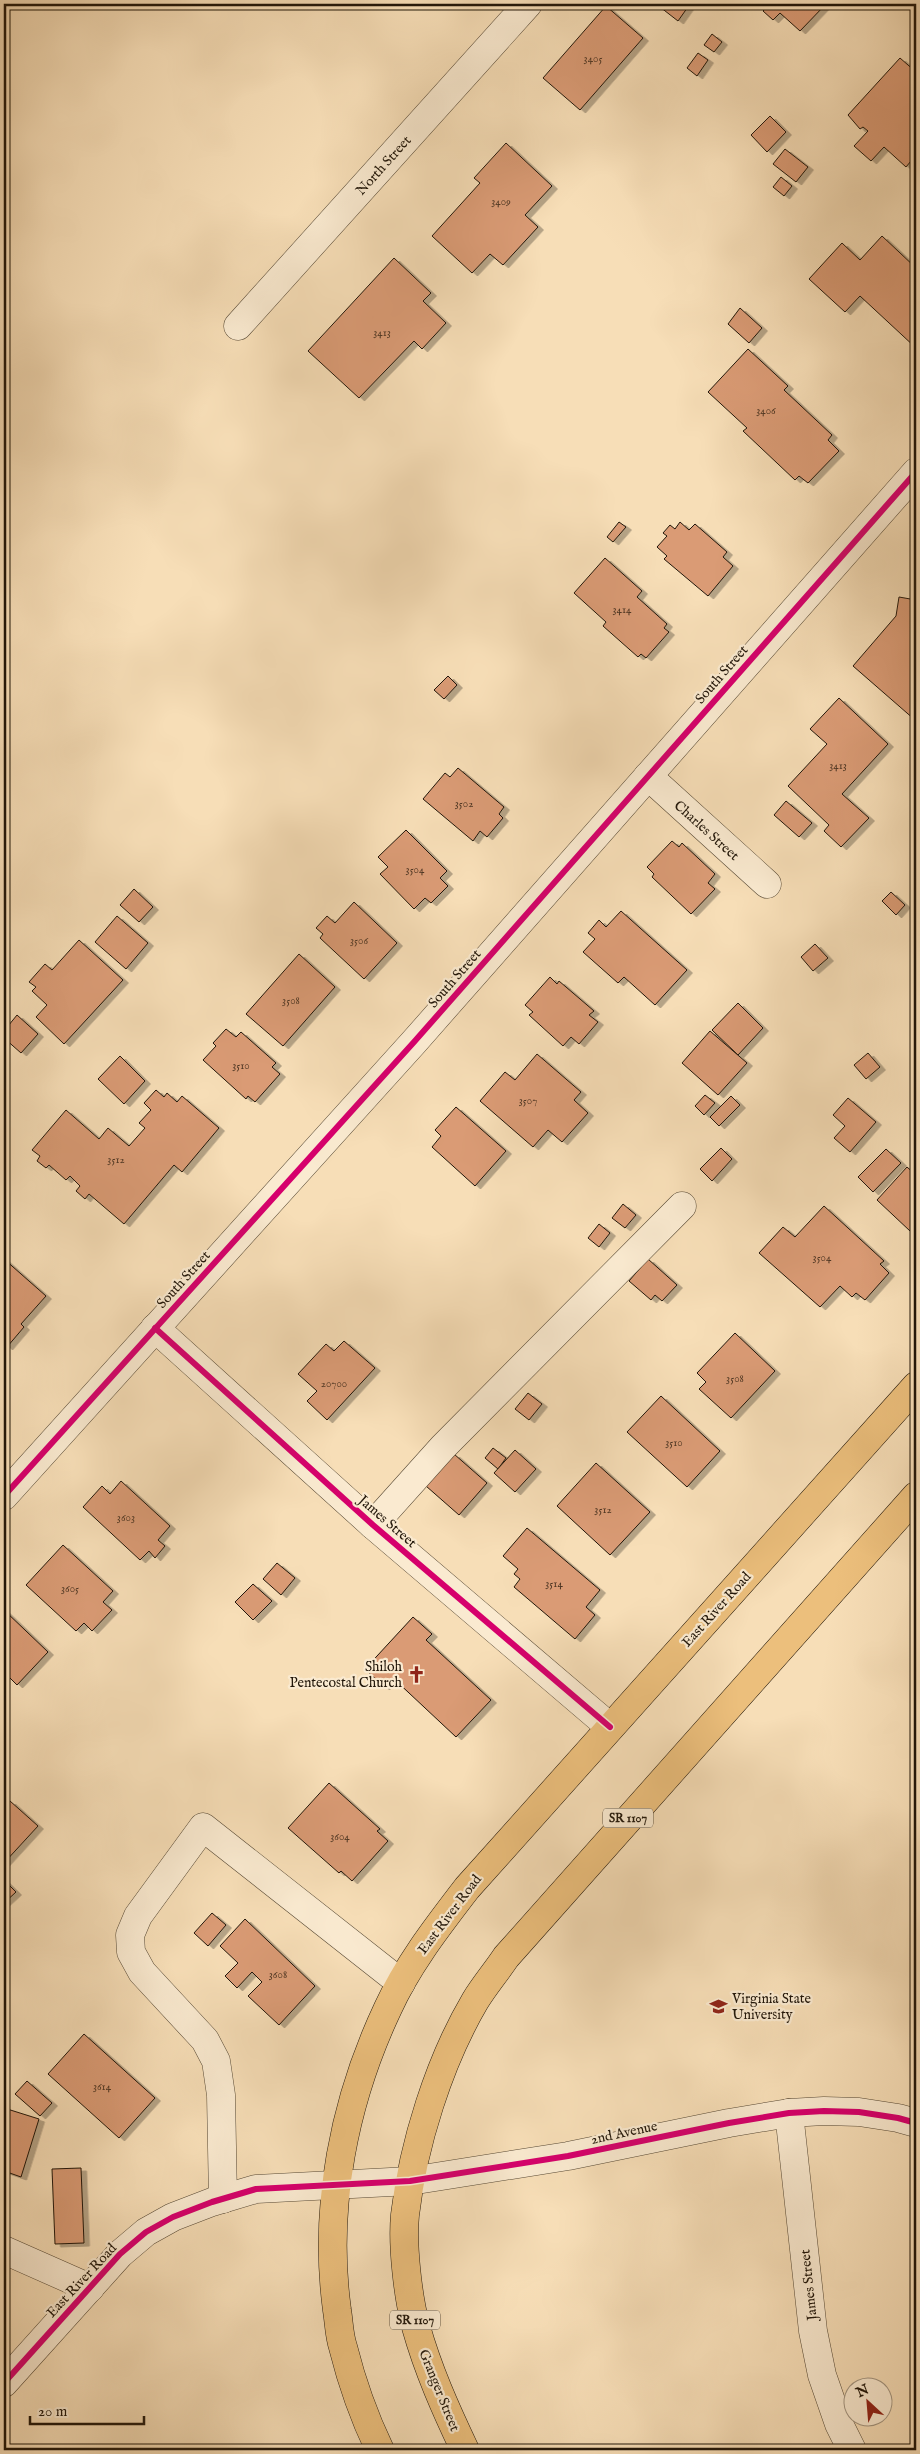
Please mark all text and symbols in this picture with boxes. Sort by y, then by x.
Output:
house number: 3405 [584,52,602,66]
street label: North Street [352,132,415,199]
house number: 3409 [491,195,511,209]
house number: 3413 [373,326,391,340]
house number: 3406 [756,404,776,418]
house number: 3414 [613,603,632,617]
street label: South Street [691,641,752,708]
house number: 3413 [829,759,847,773]
house number: 3502 [455,797,473,811]
street label: Charles Street [670,797,743,865]
house number: 3504 [406,863,425,877]
house number: 3506 [350,934,368,948]
street label: South Street [424,945,485,1012]
house number: 3508 [282,994,300,1008]
house number: 3510 [232,1059,250,1073]
house number: 3507 [519,1094,537,1108]
house number: 3512 [107,1153,125,1167]
street label: South Street [153,1247,215,1312]
house number: 3504 [813,1251,832,1265]
house number: 3508 [726,1372,744,1386]
house number: 20700 [321,1377,347,1391]
house number: 3510 [665,1436,683,1450]
street label: James Street [353,1490,420,1552]
house number: 3512 [594,1503,612,1517]
house number: 3603 [117,1511,135,1525]
street label: East River Road [678,1568,756,1651]
house number: 3514 [545,1577,563,1591]
house number: 3605 [61,1582,79,1596]
place label: Shiloh Pentecostal Church [290,1658,403,1692]
church icon: Shiloh Pentecostal Church [406,1664,426,1684]
road number: SR 1107 [603,1809,653,1828]
house number: 3604 [330,1830,350,1844]
street label: East River Road [414,1871,486,1958]
house number: 3608 [269,1968,287,1982]
place label: Virginia State University [731,1990,812,2024]
school or university icon: Virginia State University [708,1996,728,2016]
house number: 3614 [93,2080,112,2094]
street label: 2nd Avenue [589,2117,660,2149]
street label: East River Road [43,2239,121,2322]
street label: James Street [796,2248,822,2323]
road number: SR 1107 [390,2310,440,2330]
street label: Granger Street [414,2347,464,2434]
north arrow [842,2376,892,2426]
text: N [852,2380,872,2402]
scale bar [30,2394,144,2426]
text: 20 m [38,2402,68,2421]

